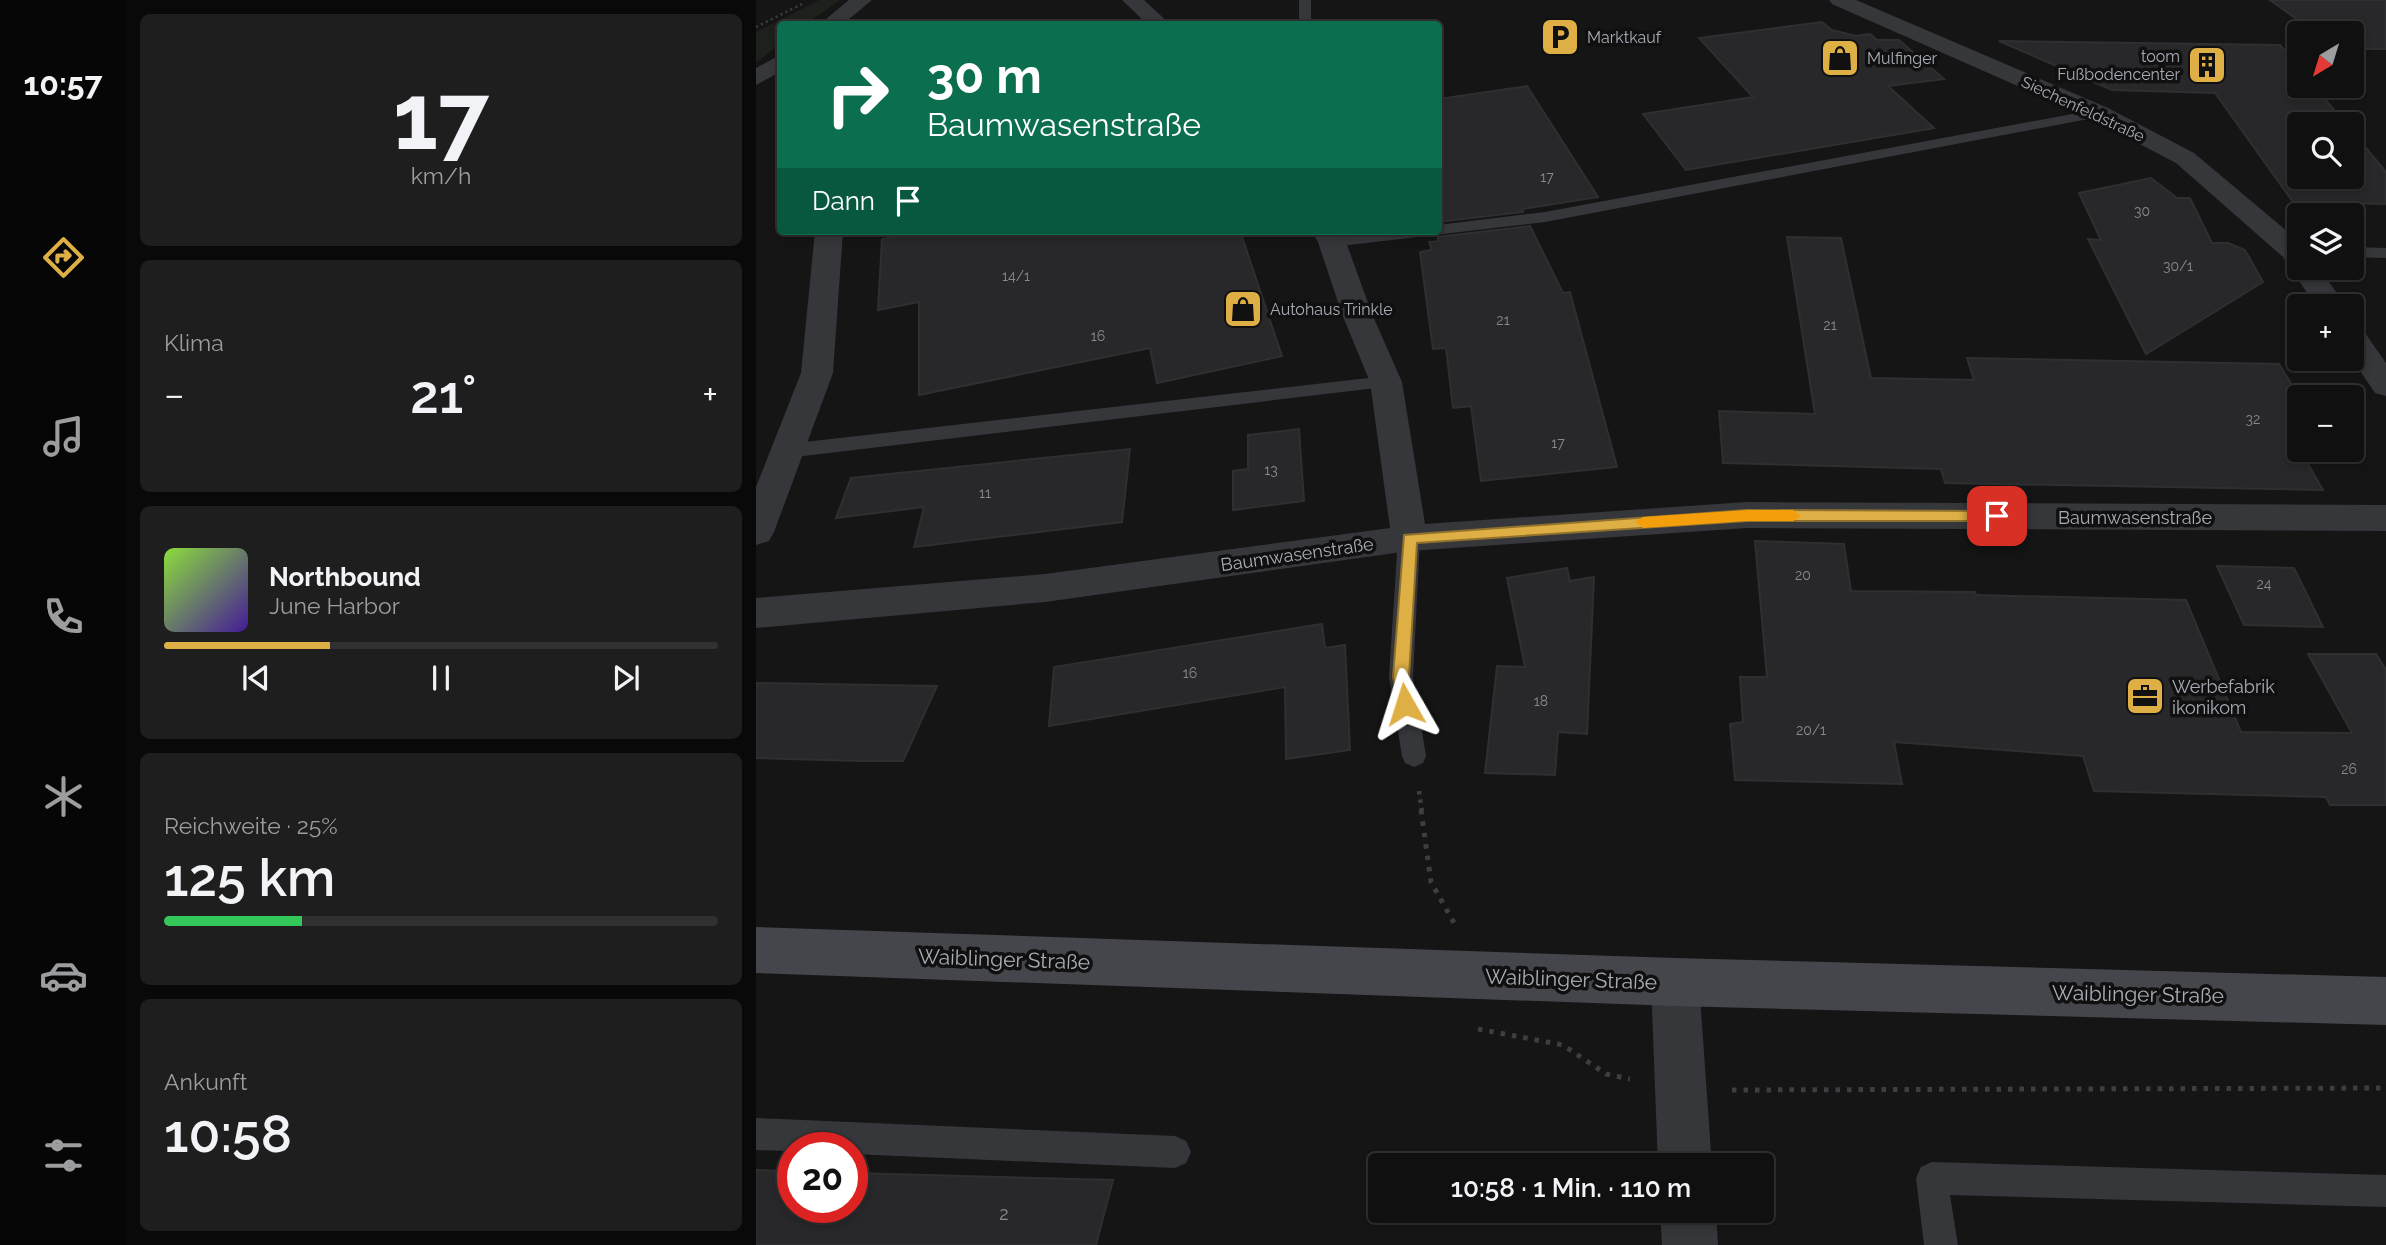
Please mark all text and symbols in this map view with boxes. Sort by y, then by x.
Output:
parking icon: Marktkauf [1539,16,1581,58]
north arrow [2287,21,2364,98]
map controls [2287,21,2364,462]
place label: Marktkauf [1587,28,1662,47]
shop icon: Mulfinger [1819,37,1861,79]
building icon: toom Fußbodencenter [2186,44,2228,86]
text: 30 m [927,47,1042,104]
place label: toom Fußbodencenter [2057,47,2180,84]
icon: right [812,49,903,140]
place label: Mulfinger [1867,49,1938,68]
text: 17 [393,63,489,170]
text: 10:57 [23,65,103,102]
street label: Siechenfeldstraße [2018,72,2148,146]
text: Baumwasenstraße [927,106,1201,143]
button: search [2287,112,2364,189]
text: km/h [411,162,471,189]
house number: 17 [1540,169,1554,185]
icon: arrive [889,182,927,220]
text: Dann [812,186,875,216]
house number: 30 [2134,203,2150,219]
button: layers [2287,203,2364,280]
icon: directions [39,233,88,282]
house number: 30/1 [2163,258,2193,274]
house number: 14/1 [1002,268,1030,284]
shop icon: Autohaus Trinkle [1222,288,1264,330]
button: + [2287,294,2364,371]
place label: Autohaus Trinkle [1270,300,1393,319]
house number: 21 [1496,312,1510,328]
house number: 21 [1823,317,1837,333]
house number: 16 [1091,328,1105,344]
text: Klima [164,329,224,356]
text: 21° [410,364,477,425]
text: − [164,372,184,417]
text: + [702,372,718,417]
button: − [2287,385,2364,462]
house number: 32 [2246,411,2260,427]
icon: music [39,412,88,461]
house number: 17 [1551,435,1565,451]
house number: 13 [1264,462,1278,478]
house number: 11 [979,485,991,501]
pin [1967,486,2027,546]
icon: arrive [1978,497,2016,535]
street label: Baumwasenstraße [2058,507,2212,528]
street label: Baumwasenstraße [1219,533,1375,575]
text: Northbound [269,562,421,592]
house number: 20 [1795,567,1811,583]
house number: 24 [2257,576,2272,592]
icon: phone [39,592,88,641]
text: June Harbor [269,592,400,619]
icon: previous [237,659,275,697]
icon: pause [422,659,460,697]
icon: next [607,659,645,697]
house number: 16 [1183,665,1197,681]
position arrow [1368,667,1442,741]
office icon: Werbefabrik ikonikom [2124,675,2166,717]
place label: Werbefabrik ikonikom [2172,676,2275,718]
house number: 18 [1534,693,1548,709]
house number: 20/1 [1796,722,1826,738]
house number: 26 [2341,761,2357,777]
icon: climate [39,772,88,821]
text: Reichweite · 25% [164,812,338,839]
text: 125 km [164,847,335,908]
street label: Waiblinger Straße [918,944,1090,974]
icon: car [39,951,88,1000]
street label: Waiblinger Straße [1485,964,1657,994]
street label: Waiblinger Straße [2052,980,2224,1008]
text: Ankunft [164,1068,247,1095]
text: 10:58 [164,1103,292,1164]
icon: filters [39,1131,88,1180]
speed limit sign: 20 [777,1132,868,1223]
text: 10:58 · 1 Min. · 110 m [1451,1173,1691,1203]
house number: 2 [999,1203,1009,1224]

